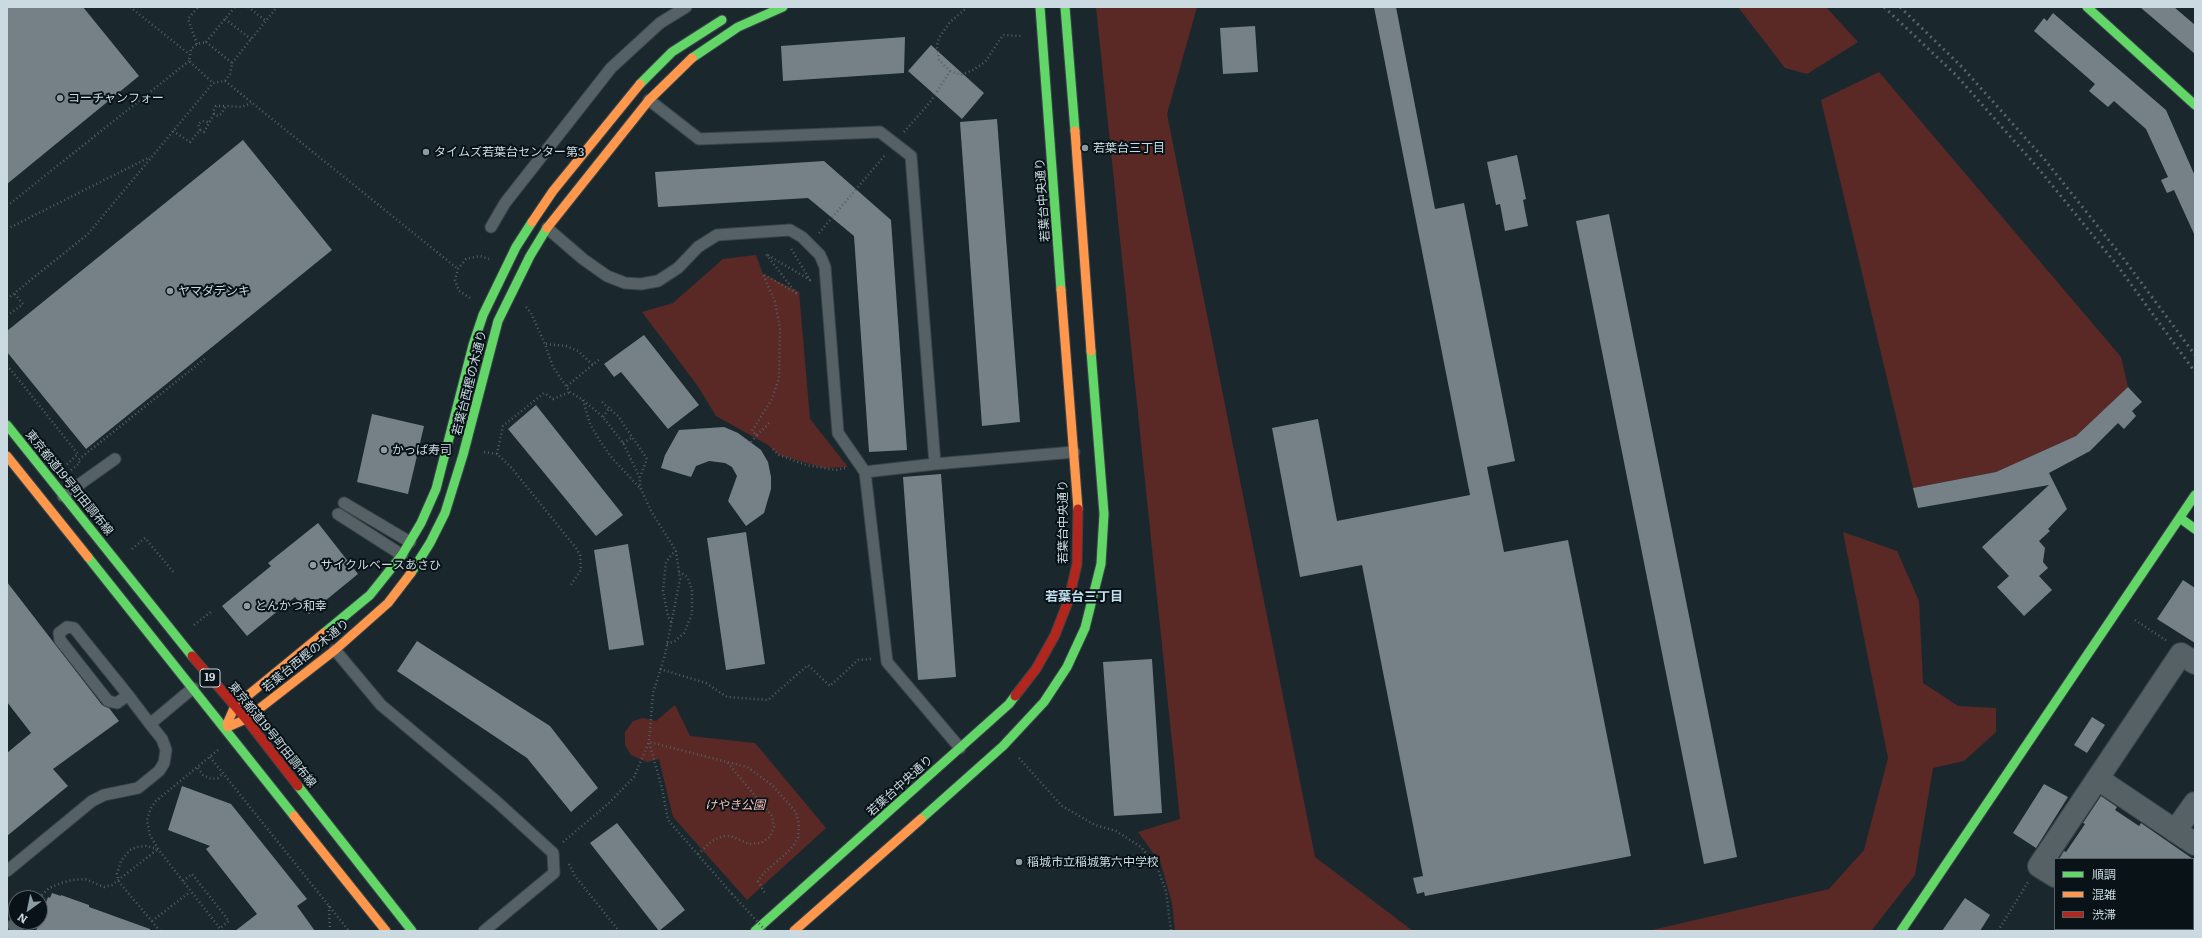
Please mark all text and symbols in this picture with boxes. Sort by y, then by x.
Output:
place label: コーチャンフォー [68,91,164,105]
marker: コーチャンフォー [55,93,65,103]
place label: 若葉台三丁目 [1093,141,1165,155]
marker: 若葉台三丁目 [1080,143,1090,153]
place label: タイムズ若葉台センター第3 [434,145,585,159]
marker: タイムズ若葉台センター第3 [421,147,431,157]
street label: 若葉台中央通り [1033,158,1053,242]
place label: ヤマダデンキ [178,284,250,298]
marker: ヤマダデンキ [165,286,175,296]
street label: 若葉台西樫の木通り [450,329,490,437]
street label: 東京都道19号町田調布線 [22,428,116,538]
place label: かっぱ寿司 [392,443,452,457]
marker: かっぱ寿司 [379,445,389,455]
street label: 若葉台中央通り [1056,480,1070,564]
place label: サイクルベースあさひ [321,558,441,572]
marker: サイクルベースあさひ [308,560,318,570]
district label: 若葉台三丁目 [1045,589,1123,605]
place label: とんかつ和幸 [255,599,327,613]
marker: とんかつ和幸 [242,601,252,611]
street label: 若葉台西樫の木通り [260,616,352,696]
road number: 19 [200,669,220,687]
street label: 東京都道19号町田調布線 [225,680,319,790]
street label: 若葉台中央通り [864,753,936,819]
park label: けやき公園 [705,798,765,812]
place label: 稲城市立稲城第六中学校 [1027,855,1159,869]
marker: 稲城市立稲城第六中学校 [1014,857,1024,867]
legend [2054,858,2194,930]
text: 順調 [2092,865,2116,883]
text: 混雑 [2092,885,2116,903]
north arrow [8,890,48,930]
text: 渋滞 [2092,905,2116,923]
text: N [14,910,30,928]

